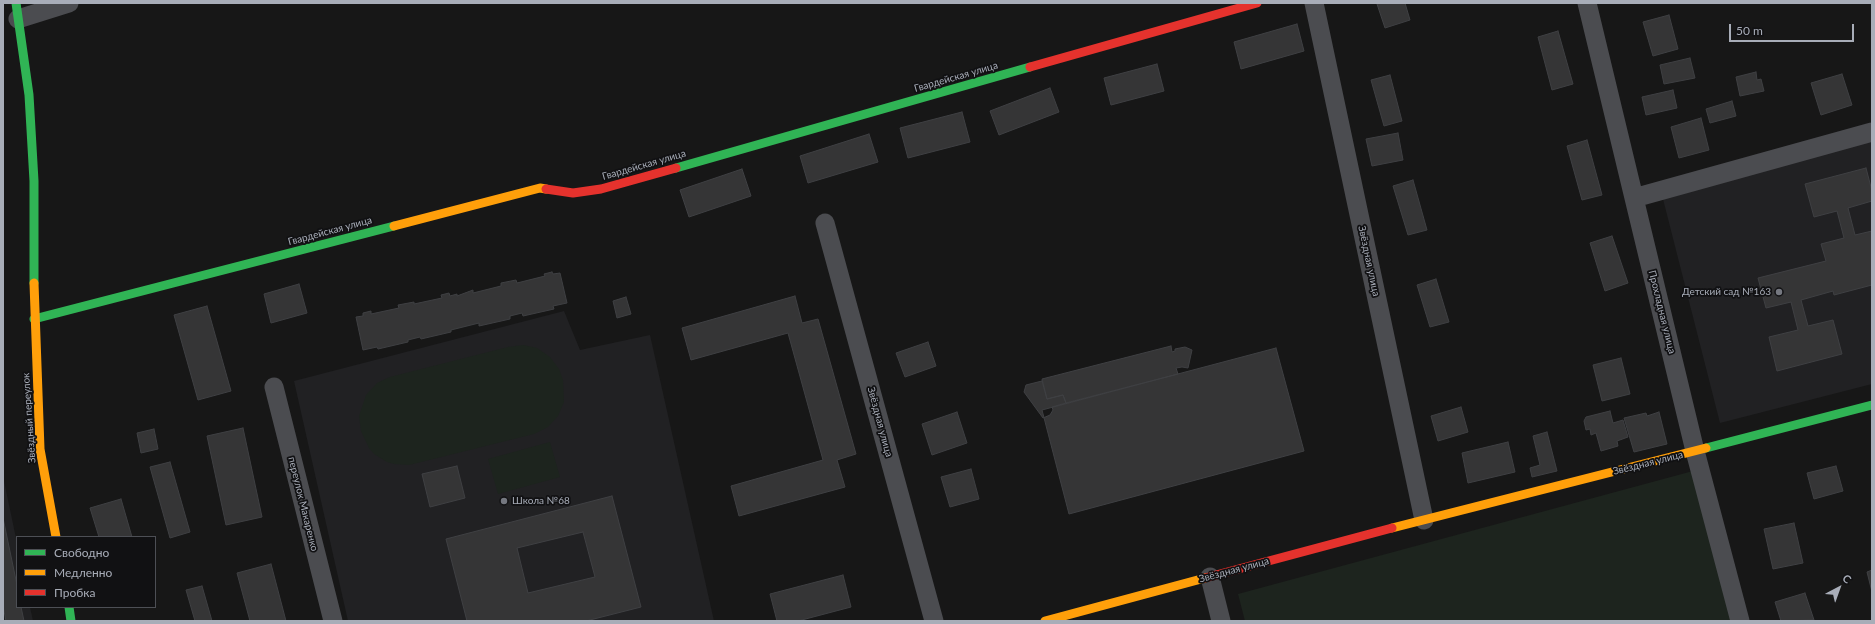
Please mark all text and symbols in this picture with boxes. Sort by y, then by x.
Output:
scale bar [1731,16,1856,42]
text: 50 m [1736,23,1763,38]
street label: Гвардейская улица [913,59,999,95]
street label: Гвардейская улица [601,147,687,183]
street label: Гвардейская улица [287,214,373,248]
street label: Звёздная улица [1356,225,1382,297]
street label: Прохладная улица [1646,269,1678,355]
place label: Детский cад №163 [1682,286,1771,298]
marker: Детский cад №163 [1774,287,1784,297]
street label: Звёздный переулок [20,372,38,464]
street label: Звёздная улица [865,386,895,458]
street label: Звёздная улица [1612,448,1684,478]
street label: переулок Макаренко [285,455,321,553]
place label: Школа №68 [512,495,570,507]
marker: Школа №68 [499,496,509,506]
legend [16,536,156,608]
text: Свободно [54,545,109,560]
street label: Звёздная улица [1198,555,1270,585]
text: Медленно [54,565,112,580]
north arrow [1819,568,1859,608]
text: С [1840,571,1854,586]
text: Пробка [54,585,95,600]

